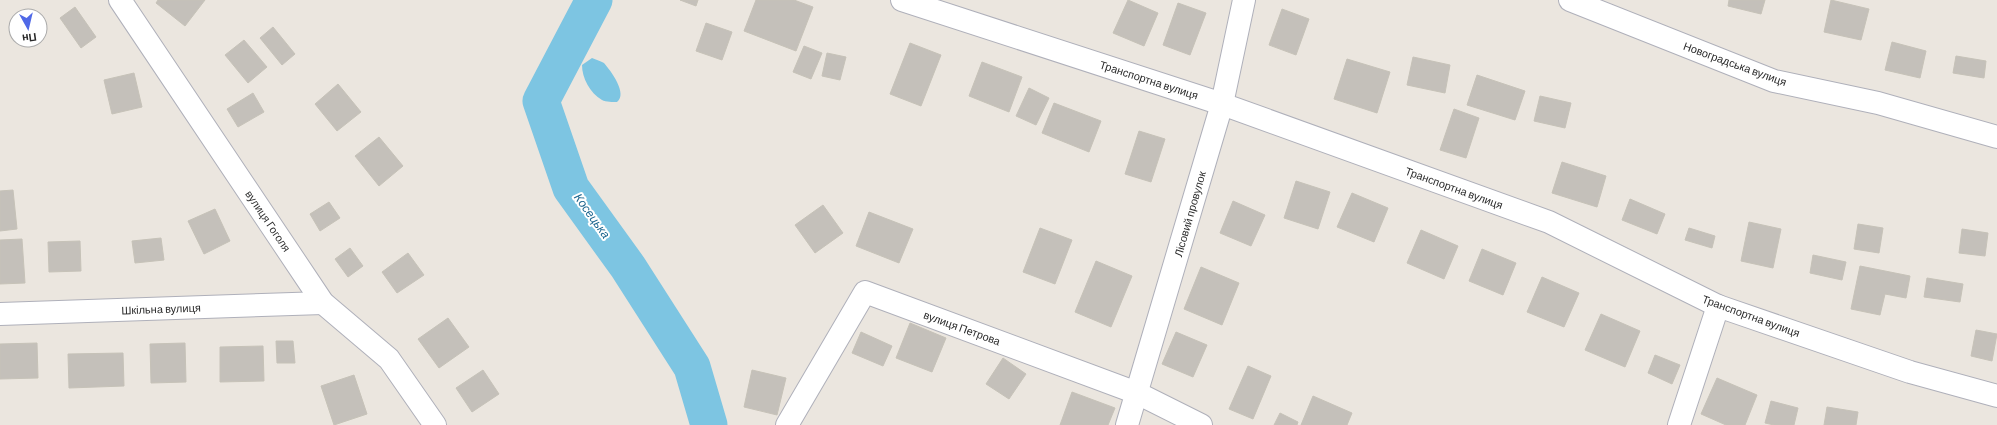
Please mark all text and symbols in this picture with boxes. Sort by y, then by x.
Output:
north arrow [8,8,48,48]
text: Пн [21,31,38,46]
street label: Новоградська вулиця [1682,39,1789,88]
street label: Транспортна вулиця [1098,57,1200,102]
street label: Транспортна вулиця [1404,164,1505,211]
street label: Лісовий провулок [1171,169,1208,258]
street label: вулиця Гоголя [243,188,294,254]
water label: Косецька [571,190,614,241]
street label: Транспортна вулиця [1701,292,1802,339]
street label: Шкільна вулиця [121,301,201,316]
street label: вулиця Петрова [922,308,1003,348]

